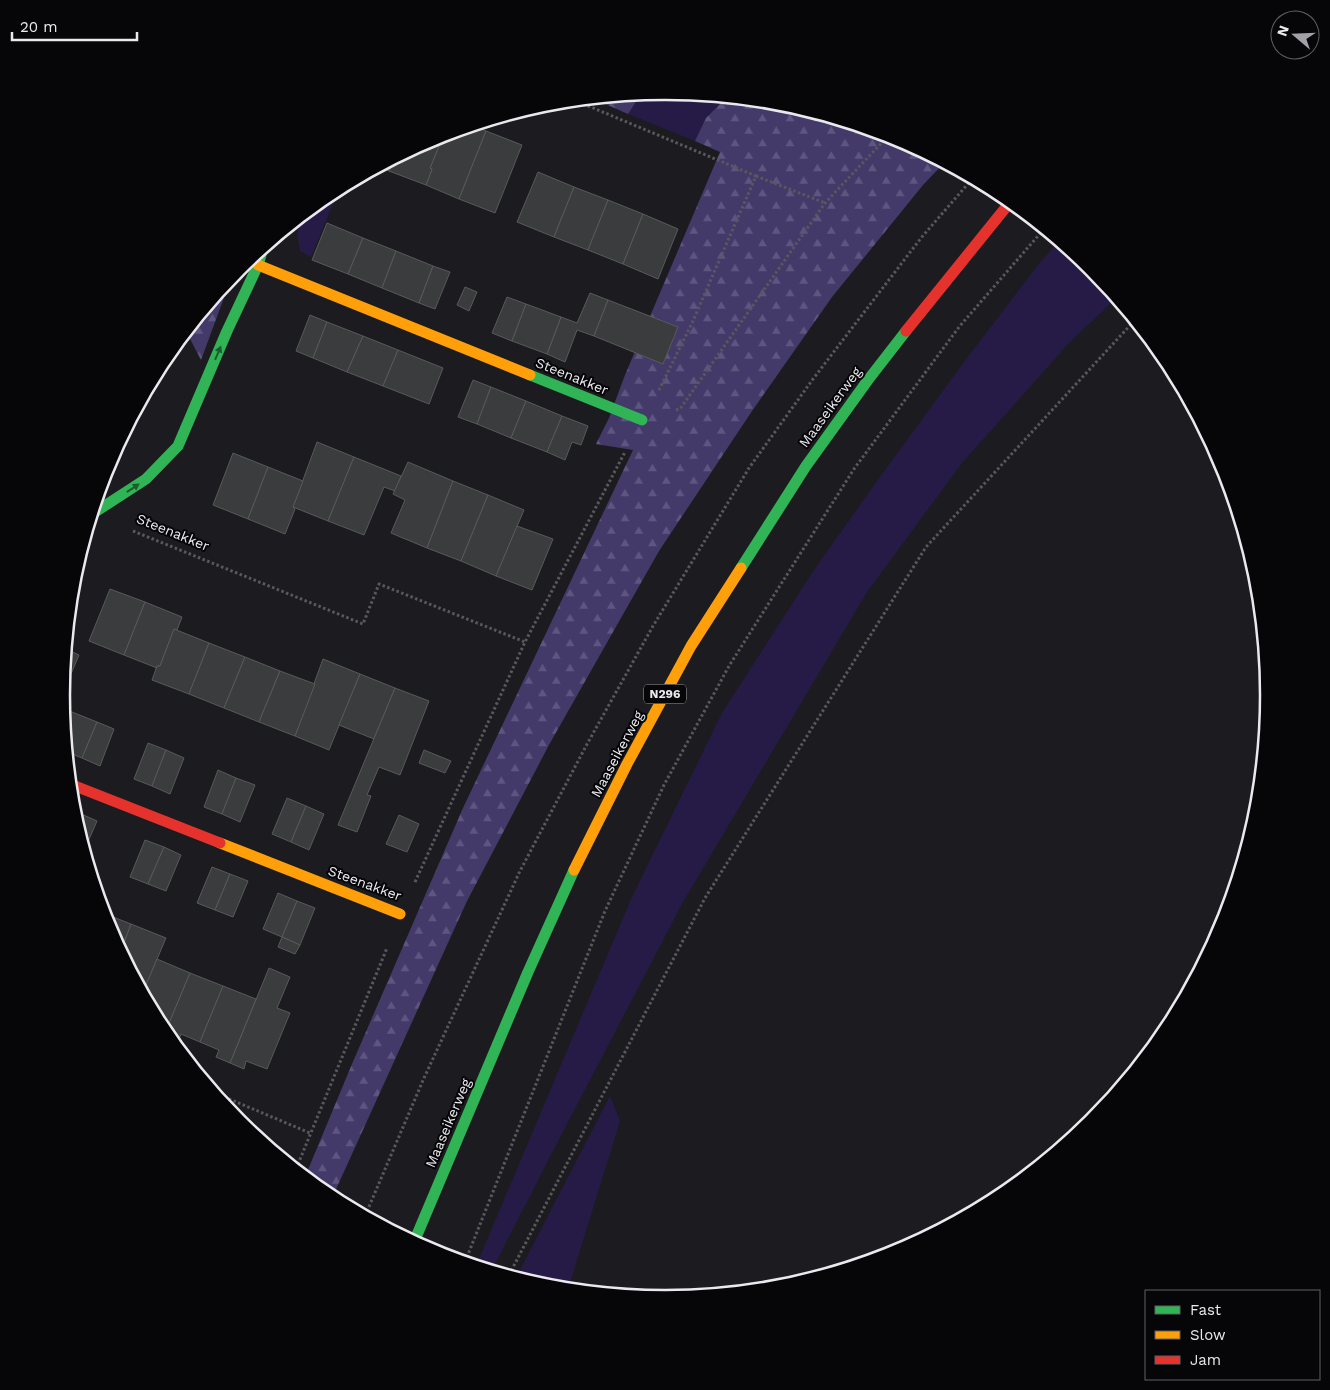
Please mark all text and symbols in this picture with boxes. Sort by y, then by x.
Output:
scale bar [12,10,138,42]
north arrow [1270,10,1320,60]
text: 20 m [20,18,58,36]
text: N [1273,23,1292,38]
one-way arrow [214,346,222,360]
street label: Steenakker [533,354,611,398]
street label: Maaseikerweg [795,363,865,450]
one-way arrow [126,483,140,492]
street label: Steenakker [134,510,212,554]
road number: N296 [644,684,686,704]
street label: Maaseikerweg [588,708,647,800]
street label: Steenakker [326,862,404,904]
street label: Maaseikerweg [422,1075,474,1170]
legend [1145,1290,1320,1380]
text: Fast [1190,1301,1222,1319]
text: Slow [1190,1326,1226,1344]
text: Jam [1190,1351,1221,1369]

